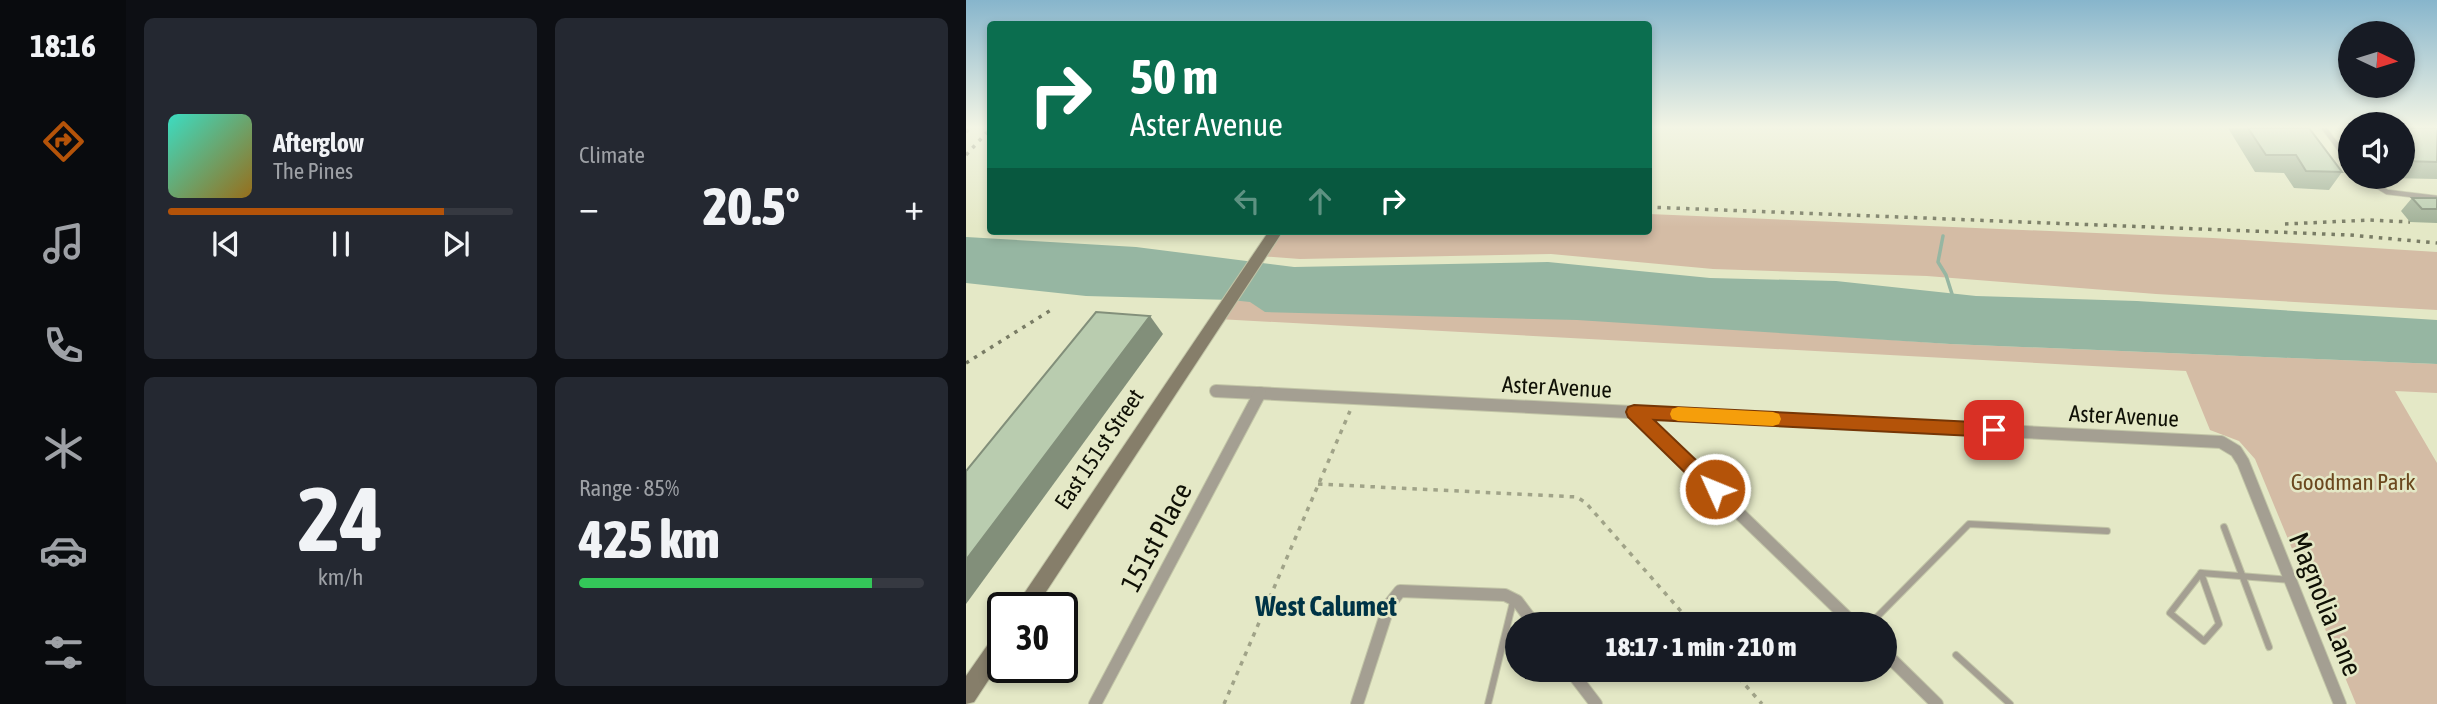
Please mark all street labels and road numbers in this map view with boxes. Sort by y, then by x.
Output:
street label: Aster Avenue [1501,371,1613,403]
street label: East 151st Street [1049,384,1149,514]
street label: Aster Avenue [2068,400,2180,432]
street label: 151st Place [1114,477,1198,597]
street label: Magnolia Lane [2283,528,2369,680]

